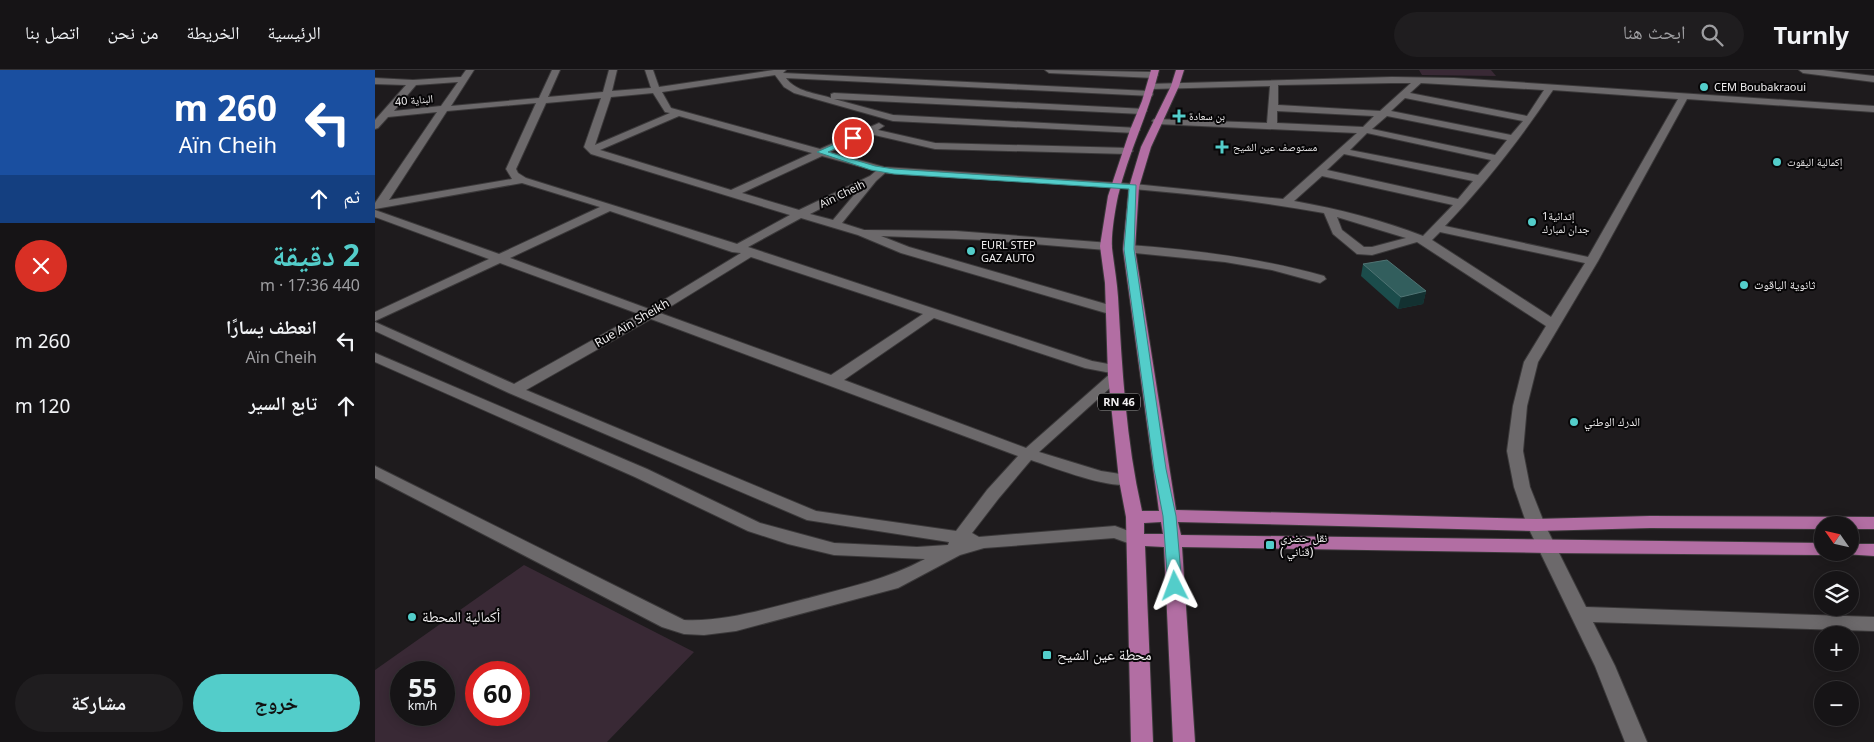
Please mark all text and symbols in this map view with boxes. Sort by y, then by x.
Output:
search box [1394,12,1744,57]
text: Turnly [1774,18,1849,51]
text: ابحث هنا [1623,19,1686,45]
text: اتصل بنا [25,20,80,44]
text: من نحن [108,20,158,44]
text: الخريطة [186,20,239,44]
text: الرئيسية [267,20,321,44]
icon: search [1698,21,1726,49]
place label: CEM Boubakraoui [1714,79,1806,94]
marker: CEM Boubakraoui [1698,81,1710,93]
text: 260 m [174,84,277,131]
icon: left [295,90,360,155]
street label: البناية 40 [394,90,434,109]
place label: بن سعادة [1189,108,1225,123]
marker: بن سعادة [1173,110,1185,122]
pin [832,117,874,159]
icon: arrive [839,124,867,152]
text: Aïn Cheih [179,129,277,159]
place label: مستوصف عين الشيح [1233,139,1317,154]
marker: مستوصف عين الشيح [1215,140,1229,154]
place label: إكمالية اليقوت [1787,154,1843,170]
marker: إكمالية اليقوت [1771,156,1783,168]
street label: Aïn Cheih [816,176,867,211]
text: ثم [343,183,360,209]
icon: ahead [305,185,333,213]
place label: 1إتدائية جدان لمبارك [1542,208,1589,236]
marker: 1إتدائية جدان لمبارك [1526,216,1538,228]
text: 2 دقيقة [272,234,360,275]
place label: EURL STEP GAZ AUTO [981,237,1036,265]
button: close [15,240,67,292]
marker: EURL STEP GAZ AUTO [965,245,977,257]
text: 440 m · 17:36 [260,274,360,296]
place label: ثانوية الياقوت [1754,276,1816,293]
marker: ثانوية الياقوت [1738,279,1750,291]
street label: Rue Aïn Sheikh [591,294,672,351]
text: انعطف يسارًا [226,314,317,340]
icon: left [332,327,360,355]
text: 260 m [15,328,70,354]
text: Aïn Cheih [246,346,317,368]
text: تابع السير [249,390,317,416]
icon: ahead [332,392,360,420]
text: 120 m [15,393,70,419]
road number: RN 46 [1098,394,1140,411]
place label: الدرك الوطني [1584,413,1640,432]
marker: الدرك الوطني [1568,416,1580,428]
north arrow [1814,516,1859,561]
map controls [1814,516,1859,726]
place label: نقل حضري ( قناني) [1280,529,1327,562]
marker: نقل حضري ( قناني) [1264,539,1276,551]
position arrow [1148,559,1200,611]
button: layers [1814,571,1859,616]
place label: أكمالية المحطة [422,606,500,626]
marker: أكمالية المحطة [406,611,418,623]
button: + [1814,626,1859,671]
place label: محطة عين الشيح [1057,644,1152,665]
marker: محطة عين الشيح [1041,649,1053,661]
speed limit sign: 60 [465,661,530,726]
text: 55 [408,670,437,704]
button: مشاركة [15,674,183,732]
button: خروج [193,674,360,732]
button: − [1814,681,1859,726]
text: km/h [408,697,437,714]

